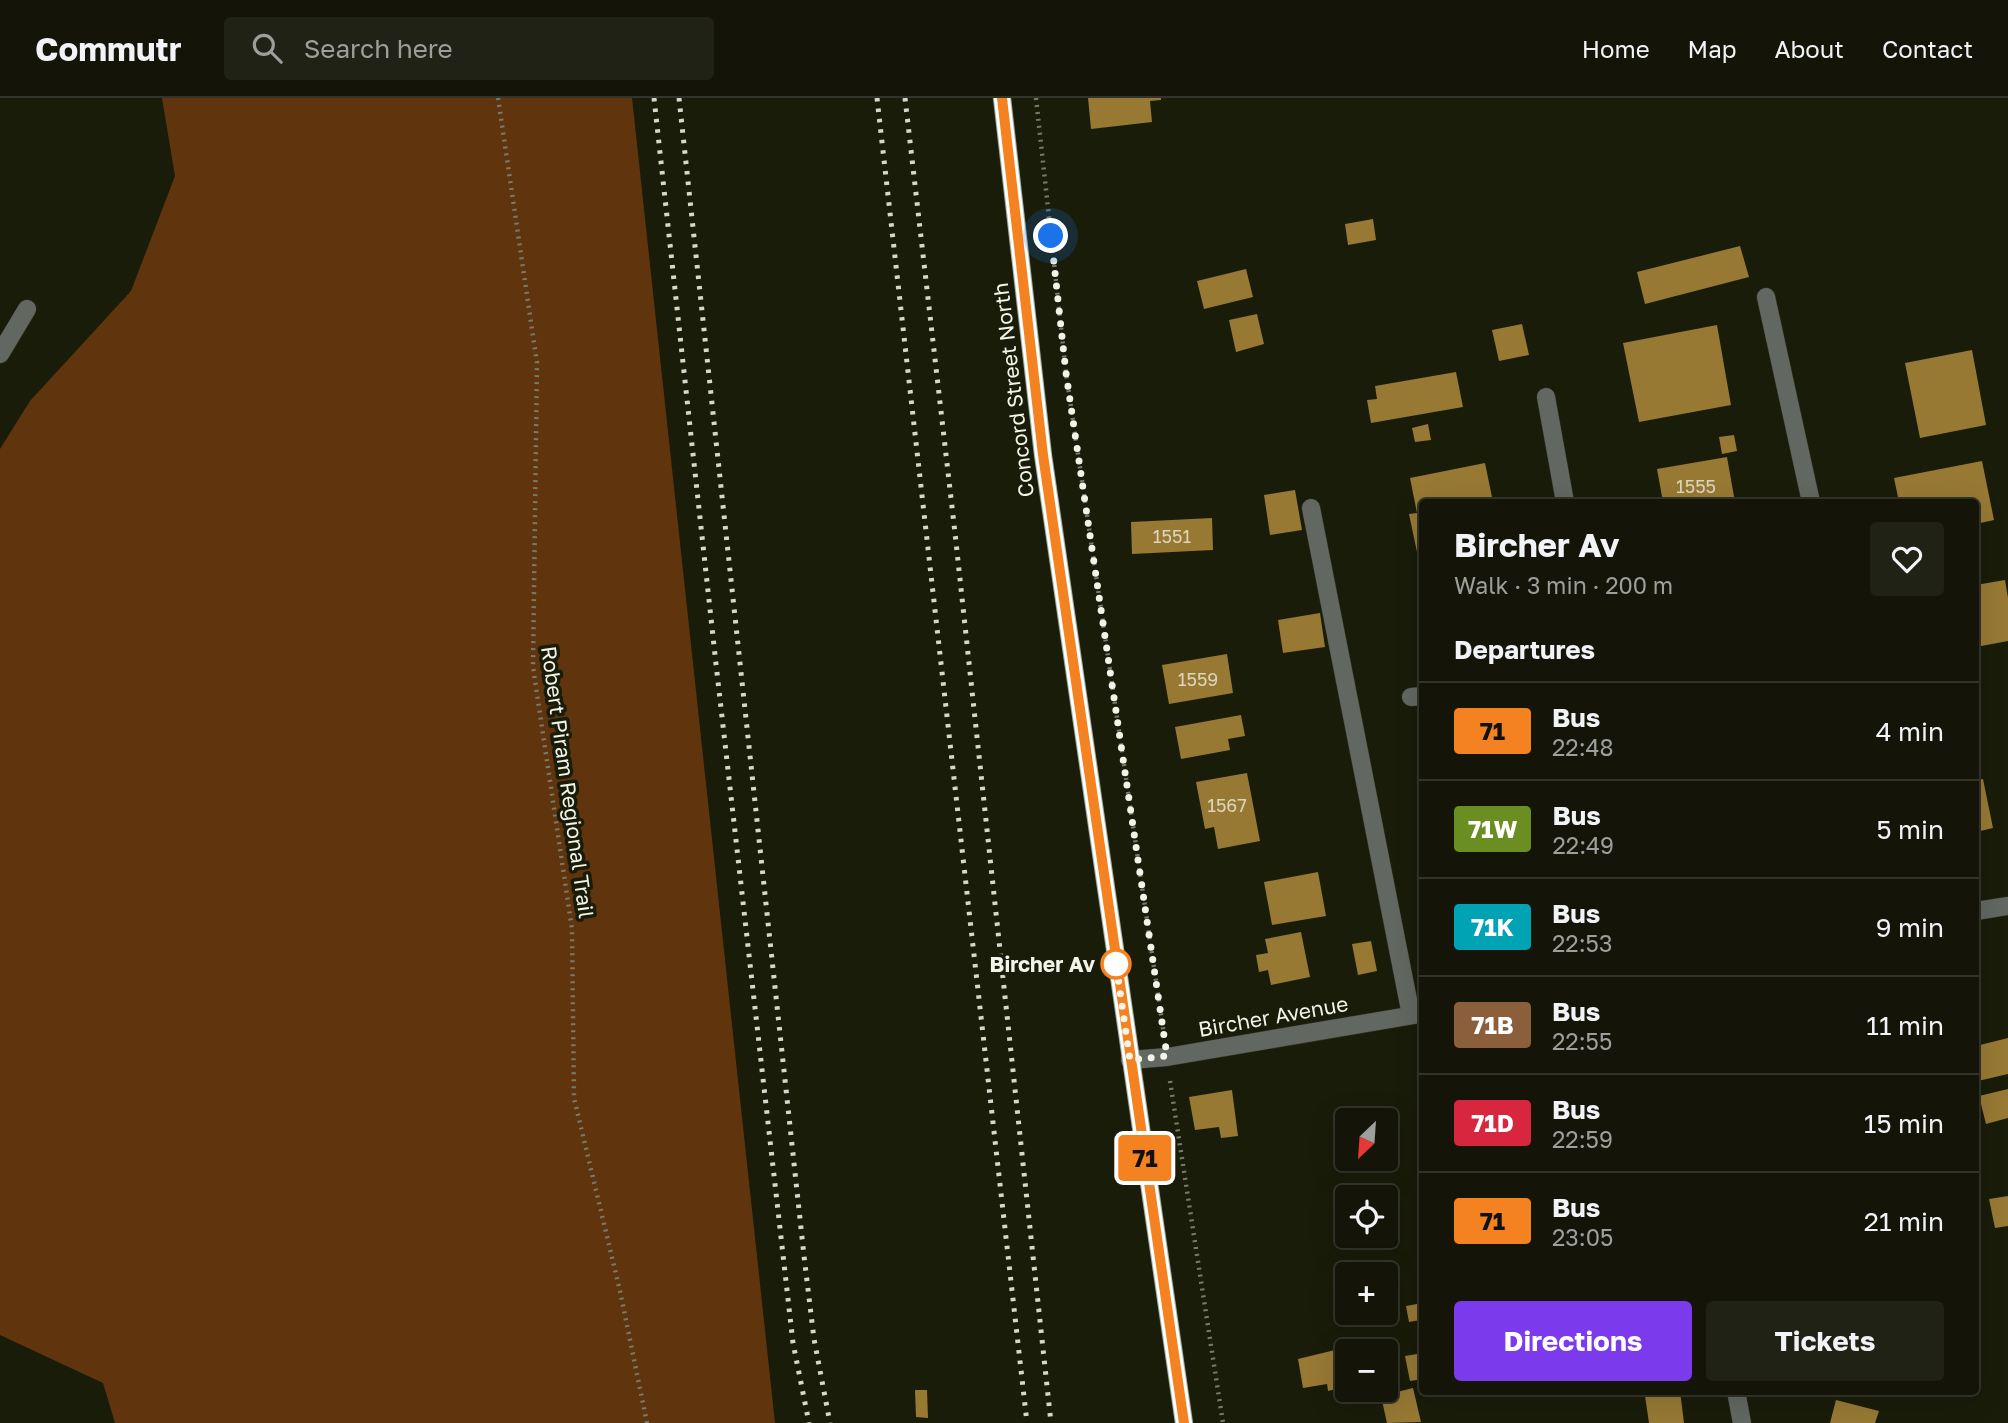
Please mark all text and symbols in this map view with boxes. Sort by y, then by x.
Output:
search box [224,17,714,80]
text: Commutr [35,29,182,68]
icon: search [248,29,286,67]
text: Search here [304,33,453,64]
text: Home [1582,34,1650,63]
text: Map [1688,34,1737,63]
text: About [1775,34,1844,63]
text: Contact [1882,34,1973,63]
your location [1033,218,1068,253]
street label: Concord Street North [987,281,1039,499]
house number: 1555 [1676,475,1716,497]
button: heart [1870,522,1944,596]
house number: 1551 [1153,525,1191,547]
text: Bircher Av [1454,525,1620,564]
text: Walk · 3 min · 200 m [1454,571,1673,599]
text: Departures [1454,634,1595,665]
street label: Robert Piram Regional Trail [536,644,600,920]
house number: 1559 [1178,668,1218,690]
text: Bus [1552,702,1600,733]
text: 71 [1480,716,1505,745]
text: 4 min [1876,716,1944,747]
text: 22:48 [1552,733,1614,761]
house number: 1567 [1207,794,1247,816]
text: Bus [1552,800,1601,831]
text: 71W [1468,814,1517,843]
text: 5 min [1876,814,1944,845]
text: 22:49 [1552,831,1614,859]
text: Bus [1552,898,1600,929]
text: 71K [1471,912,1514,941]
text: 9 min [1876,912,1944,943]
text: 22:53 [1552,929,1612,957]
marker: Bircher Av [1101,949,1131,979]
place label: Bircher Av [990,951,1095,977]
street label: Bircher Avenue [1196,990,1350,1042]
text: Bus [1552,996,1600,1027]
text: 71B [1471,1010,1514,1039]
text: 11 min [1866,1010,1944,1041]
text: 22:55 [1552,1027,1612,1055]
text: Bus [1552,1094,1600,1125]
north arrow [1335,1108,1398,1171]
map controls [1335,1108,1398,1402]
text: 71D [1471,1108,1514,1137]
text: 15 min [1864,1108,1944,1139]
text: 22:59 [1552,1125,1613,1153]
line badge: 71 [1114,1135,1176,1181]
text: 71 [1132,1143,1158,1172]
button: locate [1335,1185,1398,1248]
text: Bus [1552,1192,1600,1223]
text: 71 [1480,1206,1505,1235]
text: 21 min [1864,1206,1944,1237]
text: 23:05 [1552,1223,1613,1251]
button: + [1335,1262,1398,1325]
button: Directions [1454,1301,1692,1381]
button: Tickets [1706,1301,1944,1381]
button: − [1335,1339,1398,1402]

